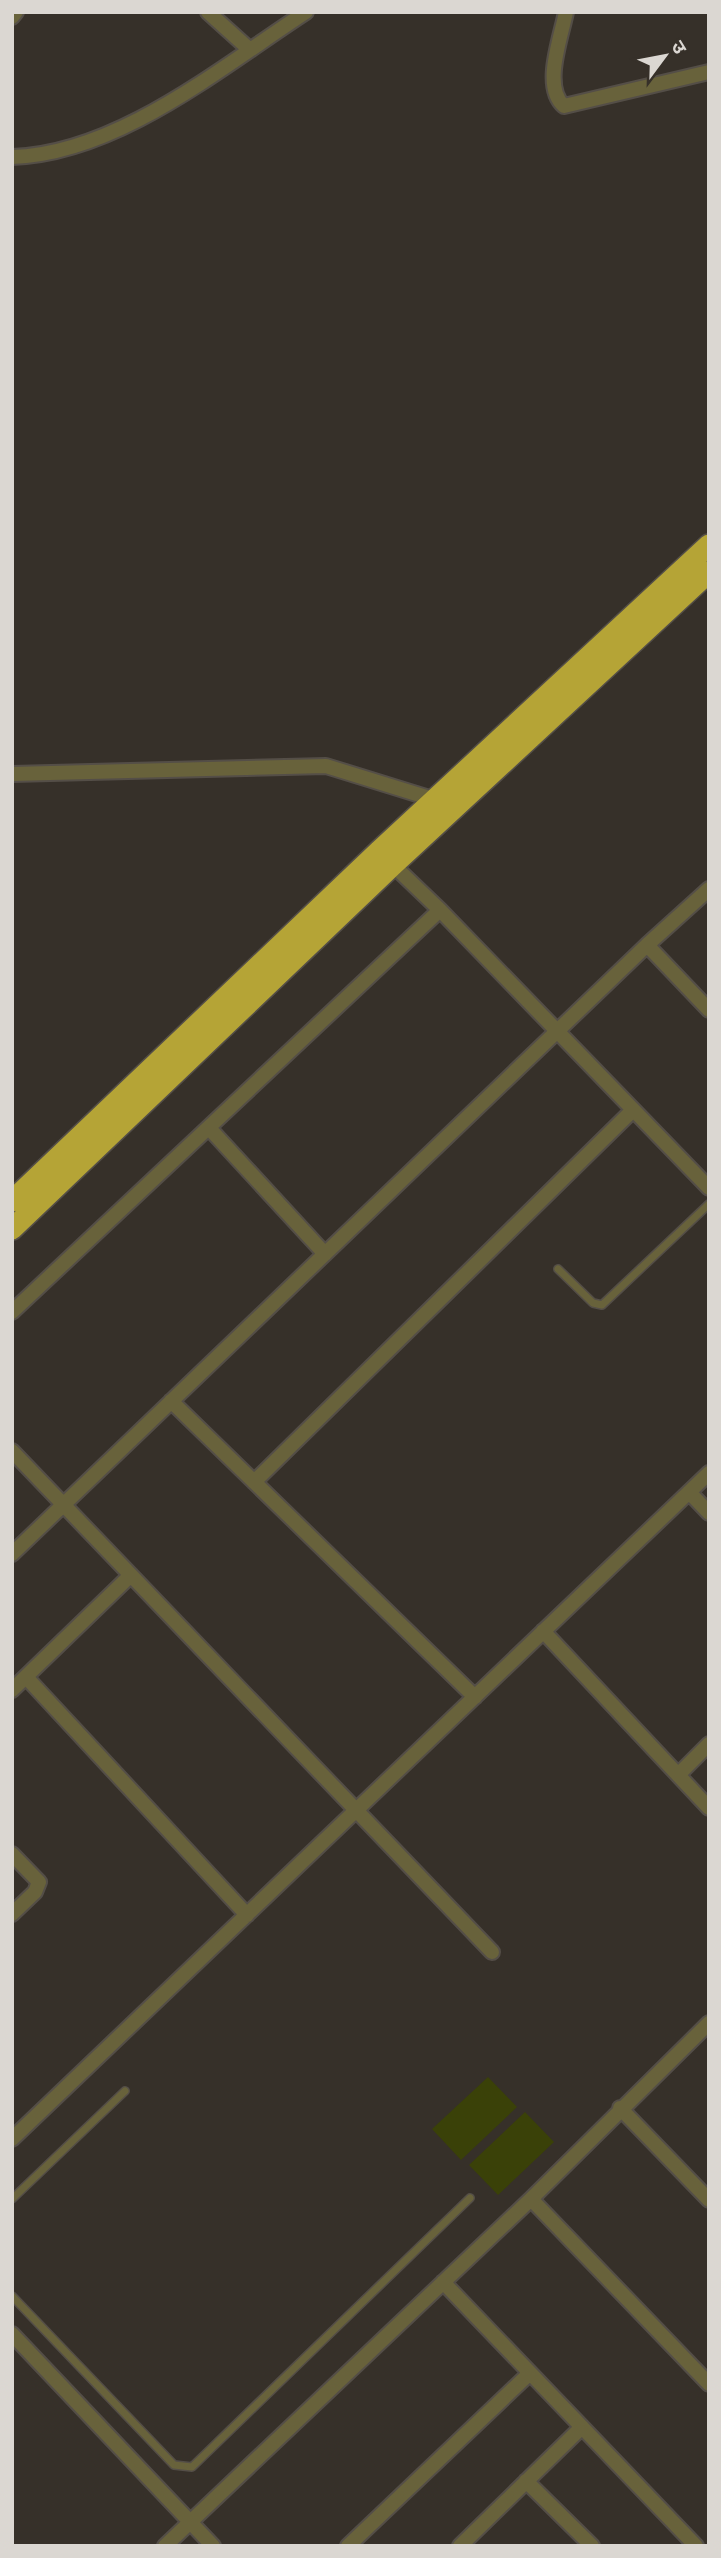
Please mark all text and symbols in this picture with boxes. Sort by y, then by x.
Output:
north arrow [630,21,700,91]
text: उ [665,37,691,60]

